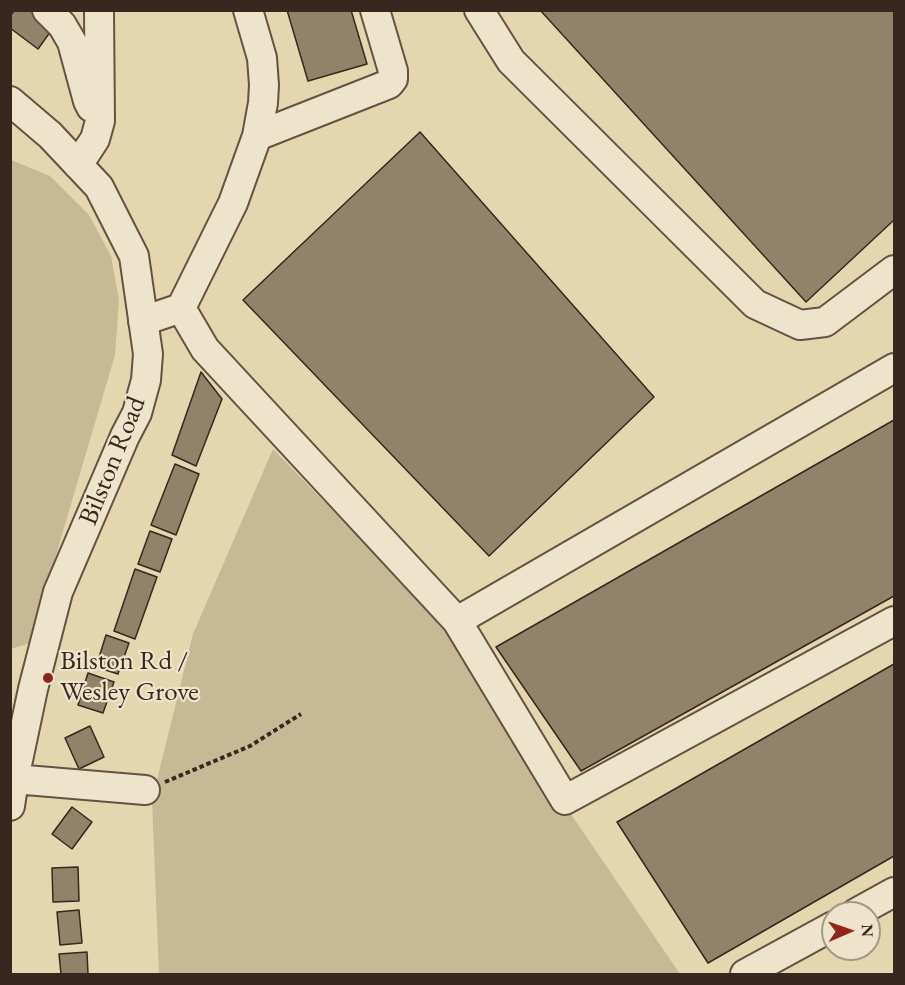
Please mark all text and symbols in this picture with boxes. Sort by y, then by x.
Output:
street label: Bilston Road [73,392,153,530]
place label: Bilston Rd / Wesley Grove [60,646,199,709]
marker: Bilston Rd / Wesley Grove [41,671,55,685]
north arrow [821,901,881,961]
text: N [857,924,878,937]

